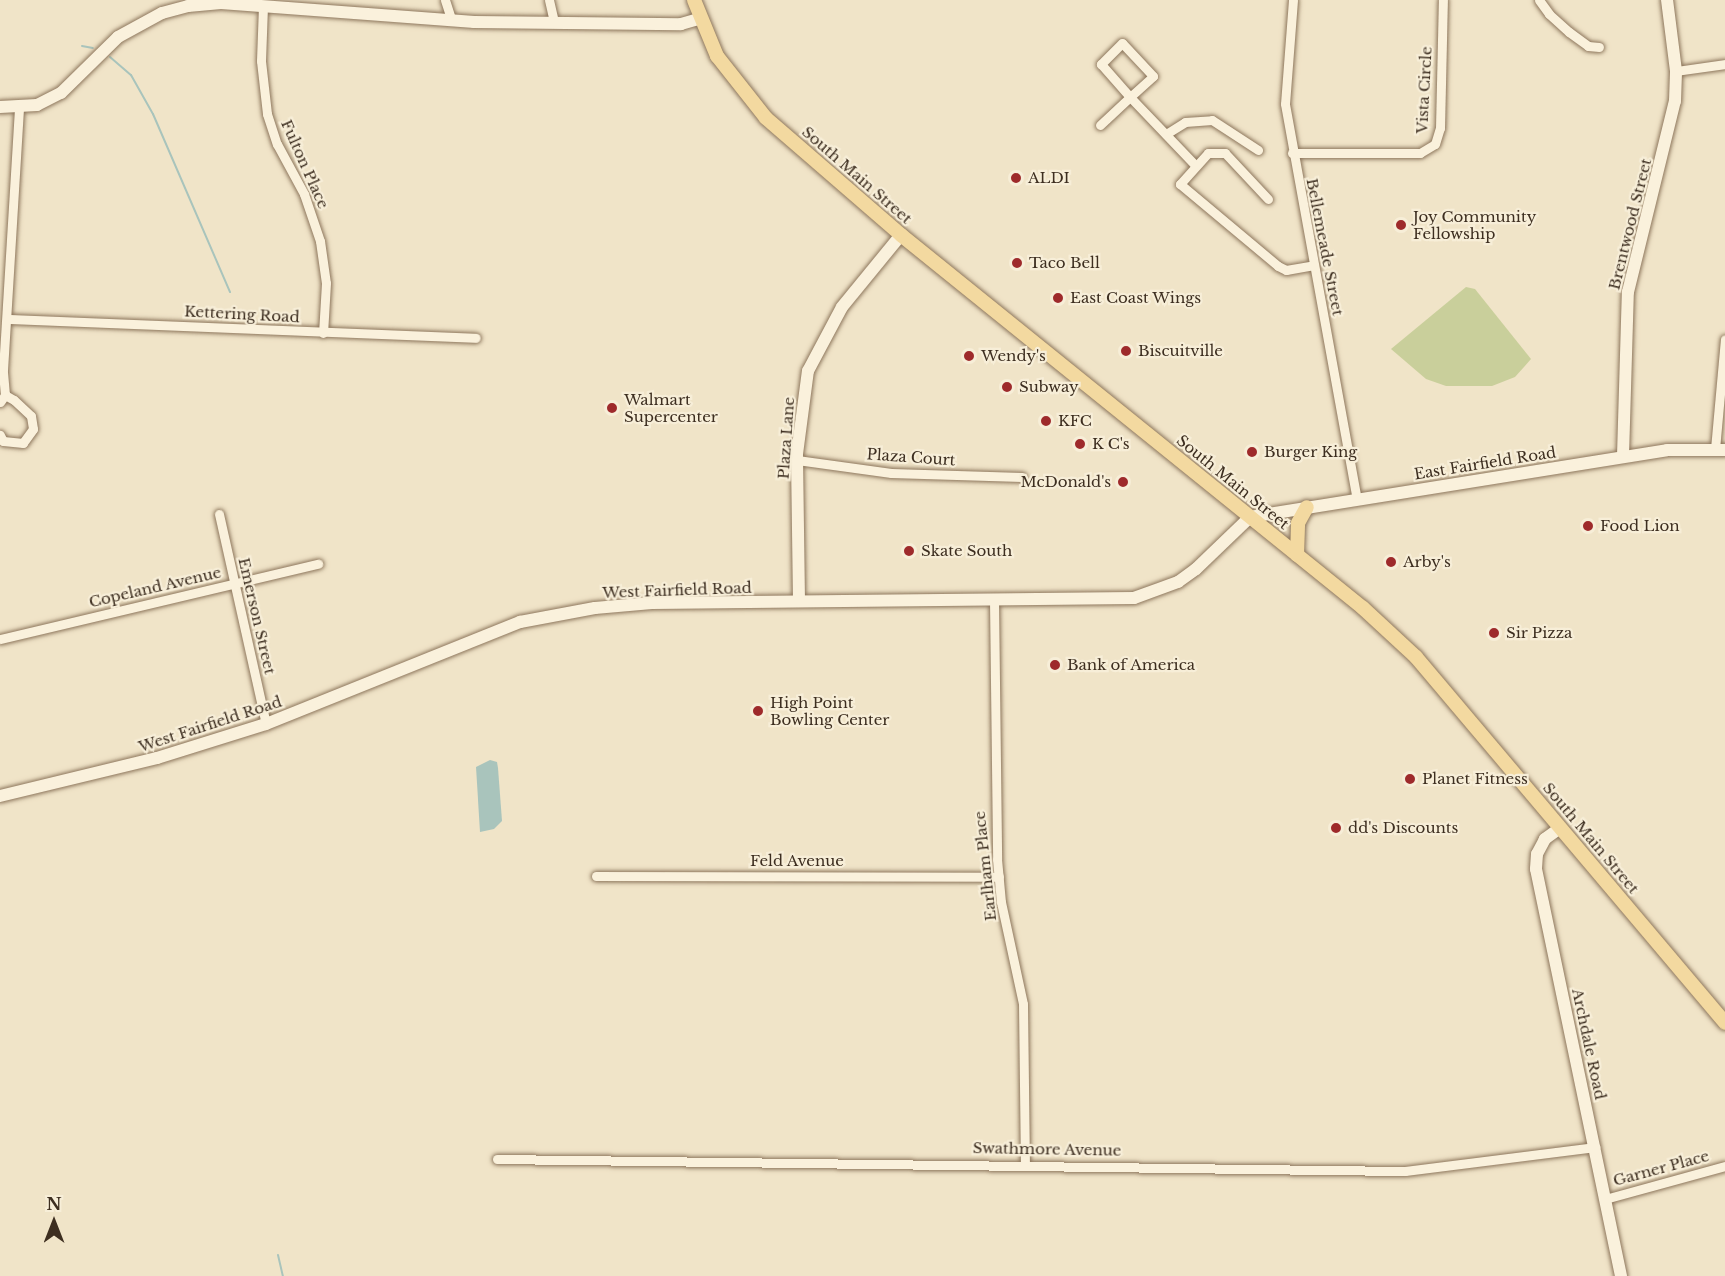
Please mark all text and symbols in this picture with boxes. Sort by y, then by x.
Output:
street label: Vista Circle [1413,46,1435,134]
street label: Fulton Place [277,117,333,211]
street label: South Main Street [799,122,915,228]
street label: Brentwood Street [1605,156,1655,292]
place label: ALDI [1028,169,1070,187]
marker: ALDI [1009,171,1023,185]
street label: Bellemeade Street [1303,177,1347,317]
place label: Joy Community Fellowship [1413,207,1537,242]
marker: Joy Community Fellowship [1394,218,1408,232]
place label: Taco Bell [1029,254,1100,272]
marker: Taco Bell [1010,256,1024,270]
place label: East Coast Wings [1070,289,1202,307]
marker: East Coast Wings [1051,291,1065,305]
street label: Kettering Road [184,302,300,326]
place label: Biscuitville [1138,342,1223,360]
marker: Biscuitville [1119,344,1133,358]
place label: Wendy's [981,347,1046,365]
marker: Wendy's [962,349,976,363]
place label: Subway [1019,378,1078,396]
marker: Subway [1000,380,1014,394]
place label: Walmart Supercenter [624,390,718,425]
street label: Plaza Lane [774,396,798,480]
marker: Walmart Supercenter [605,401,619,415]
place label: KFC [1058,412,1092,430]
marker: KFC [1039,414,1053,428]
street label: South Main Street [1173,431,1293,533]
place label: K C's [1092,435,1130,453]
marker: K C's [1073,437,1087,451]
place label: Burger King [1264,443,1358,461]
street label: East Fairfield Road [1413,443,1557,483]
street label: Plaza Court [866,445,956,469]
marker: Burger King [1245,445,1259,459]
place label: McDonald's [1020,473,1111,491]
marker: McDonald's [1116,475,1130,489]
place label: Food Lion [1600,517,1680,535]
marker: Food Lion [1581,519,1595,533]
place label: Skate South [921,542,1012,560]
marker: Skate South [902,544,916,558]
place label: Arby's [1403,553,1451,571]
marker: Arby's [1384,555,1398,569]
street label: Emerson Street [235,556,279,676]
street label: Copeland Avenue [87,563,223,611]
street label: West Fairfield Road [602,578,752,602]
place label: Sir Pizza [1506,624,1573,642]
marker: Sir Pizza [1487,626,1501,640]
place label: Bank of America [1067,656,1196,674]
marker: Bank of America [1048,658,1062,672]
street label: West Fairfield Road [136,692,284,756]
place label: High Point Bowling Center [770,693,890,728]
marker: High Point Bowling Center [751,704,765,718]
place label: Planet Fitness [1422,770,1528,788]
marker: Planet Fitness [1403,772,1417,786]
street label: South Main Street [1539,779,1643,897]
street label: Earlham Place [970,810,1000,922]
place label: dd's Discounts [1348,819,1458,837]
marker: dd's Discounts [1329,821,1343,835]
street label: Feld Avenue [750,852,844,870]
street label: Archdale Road [1568,987,1610,1101]
street label: Swathmore Avenue [972,1139,1122,1159]
street label: Garner Place [1611,1146,1711,1190]
north arrow [24,1192,84,1252]
text: N [46,1194,62,1214]

